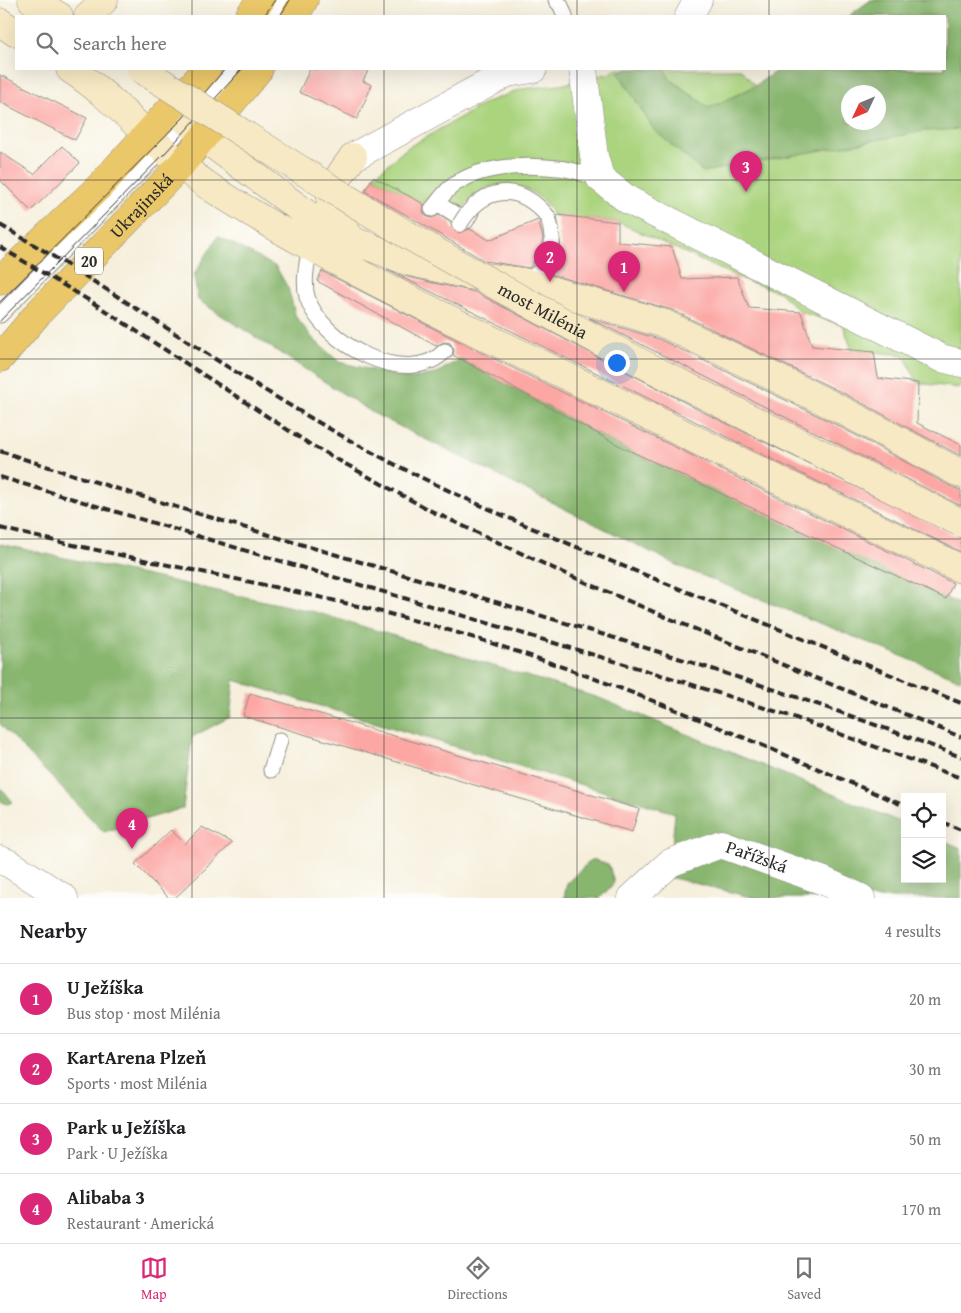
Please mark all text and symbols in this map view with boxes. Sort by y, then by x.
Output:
search box [15,15,946,70]
icon: search [33,29,61,57]
text: Search here [73,29,167,57]
north arrow [841,85,886,130]
pin: 3 [730,151,762,192]
street label: Ukrajinská [103,166,180,244]
pin: 2 [534,241,566,282]
road number: 20 [75,248,103,274]
pin: 1 [608,251,640,292]
street label: most Milénia [493,275,593,346]
your location [604,350,630,376]
map controls [901,793,946,883]
button: locate [901,793,946,838]
pin: 4 [116,808,148,849]
street label: Pařížská [722,833,792,880]
button: layers [901,838,946,883]
text: Nearby [20,915,87,946]
text: 4 results [884,919,941,943]
text: U Ježíška [67,973,144,1001]
text: 1 [32,987,40,1011]
text: 20 m [909,987,941,1011]
text: Bus stop · most Milénia [67,1001,221,1025]
text: KartArena Plzeň [67,1043,206,1071]
text: 2 [32,1057,40,1081]
text: 30 m [909,1057,941,1081]
text: Sports · most Milénia [67,1071,207,1095]
text: Park u Ježíška [67,1113,186,1141]
text: 3 [32,1127,40,1151]
text: 50 m [909,1127,941,1151]
text: Park · U Ježíška [67,1141,168,1165]
text: Alibaba 3 [67,1183,145,1211]
text: 4 [32,1197,40,1221]
text: 170 m [901,1197,941,1221]
text: Restaurant · Americká [67,1211,214,1235]
tab: Map [140,1254,168,1304]
tab: Directions [447,1254,508,1304]
tab: Saved [787,1254,821,1304]

